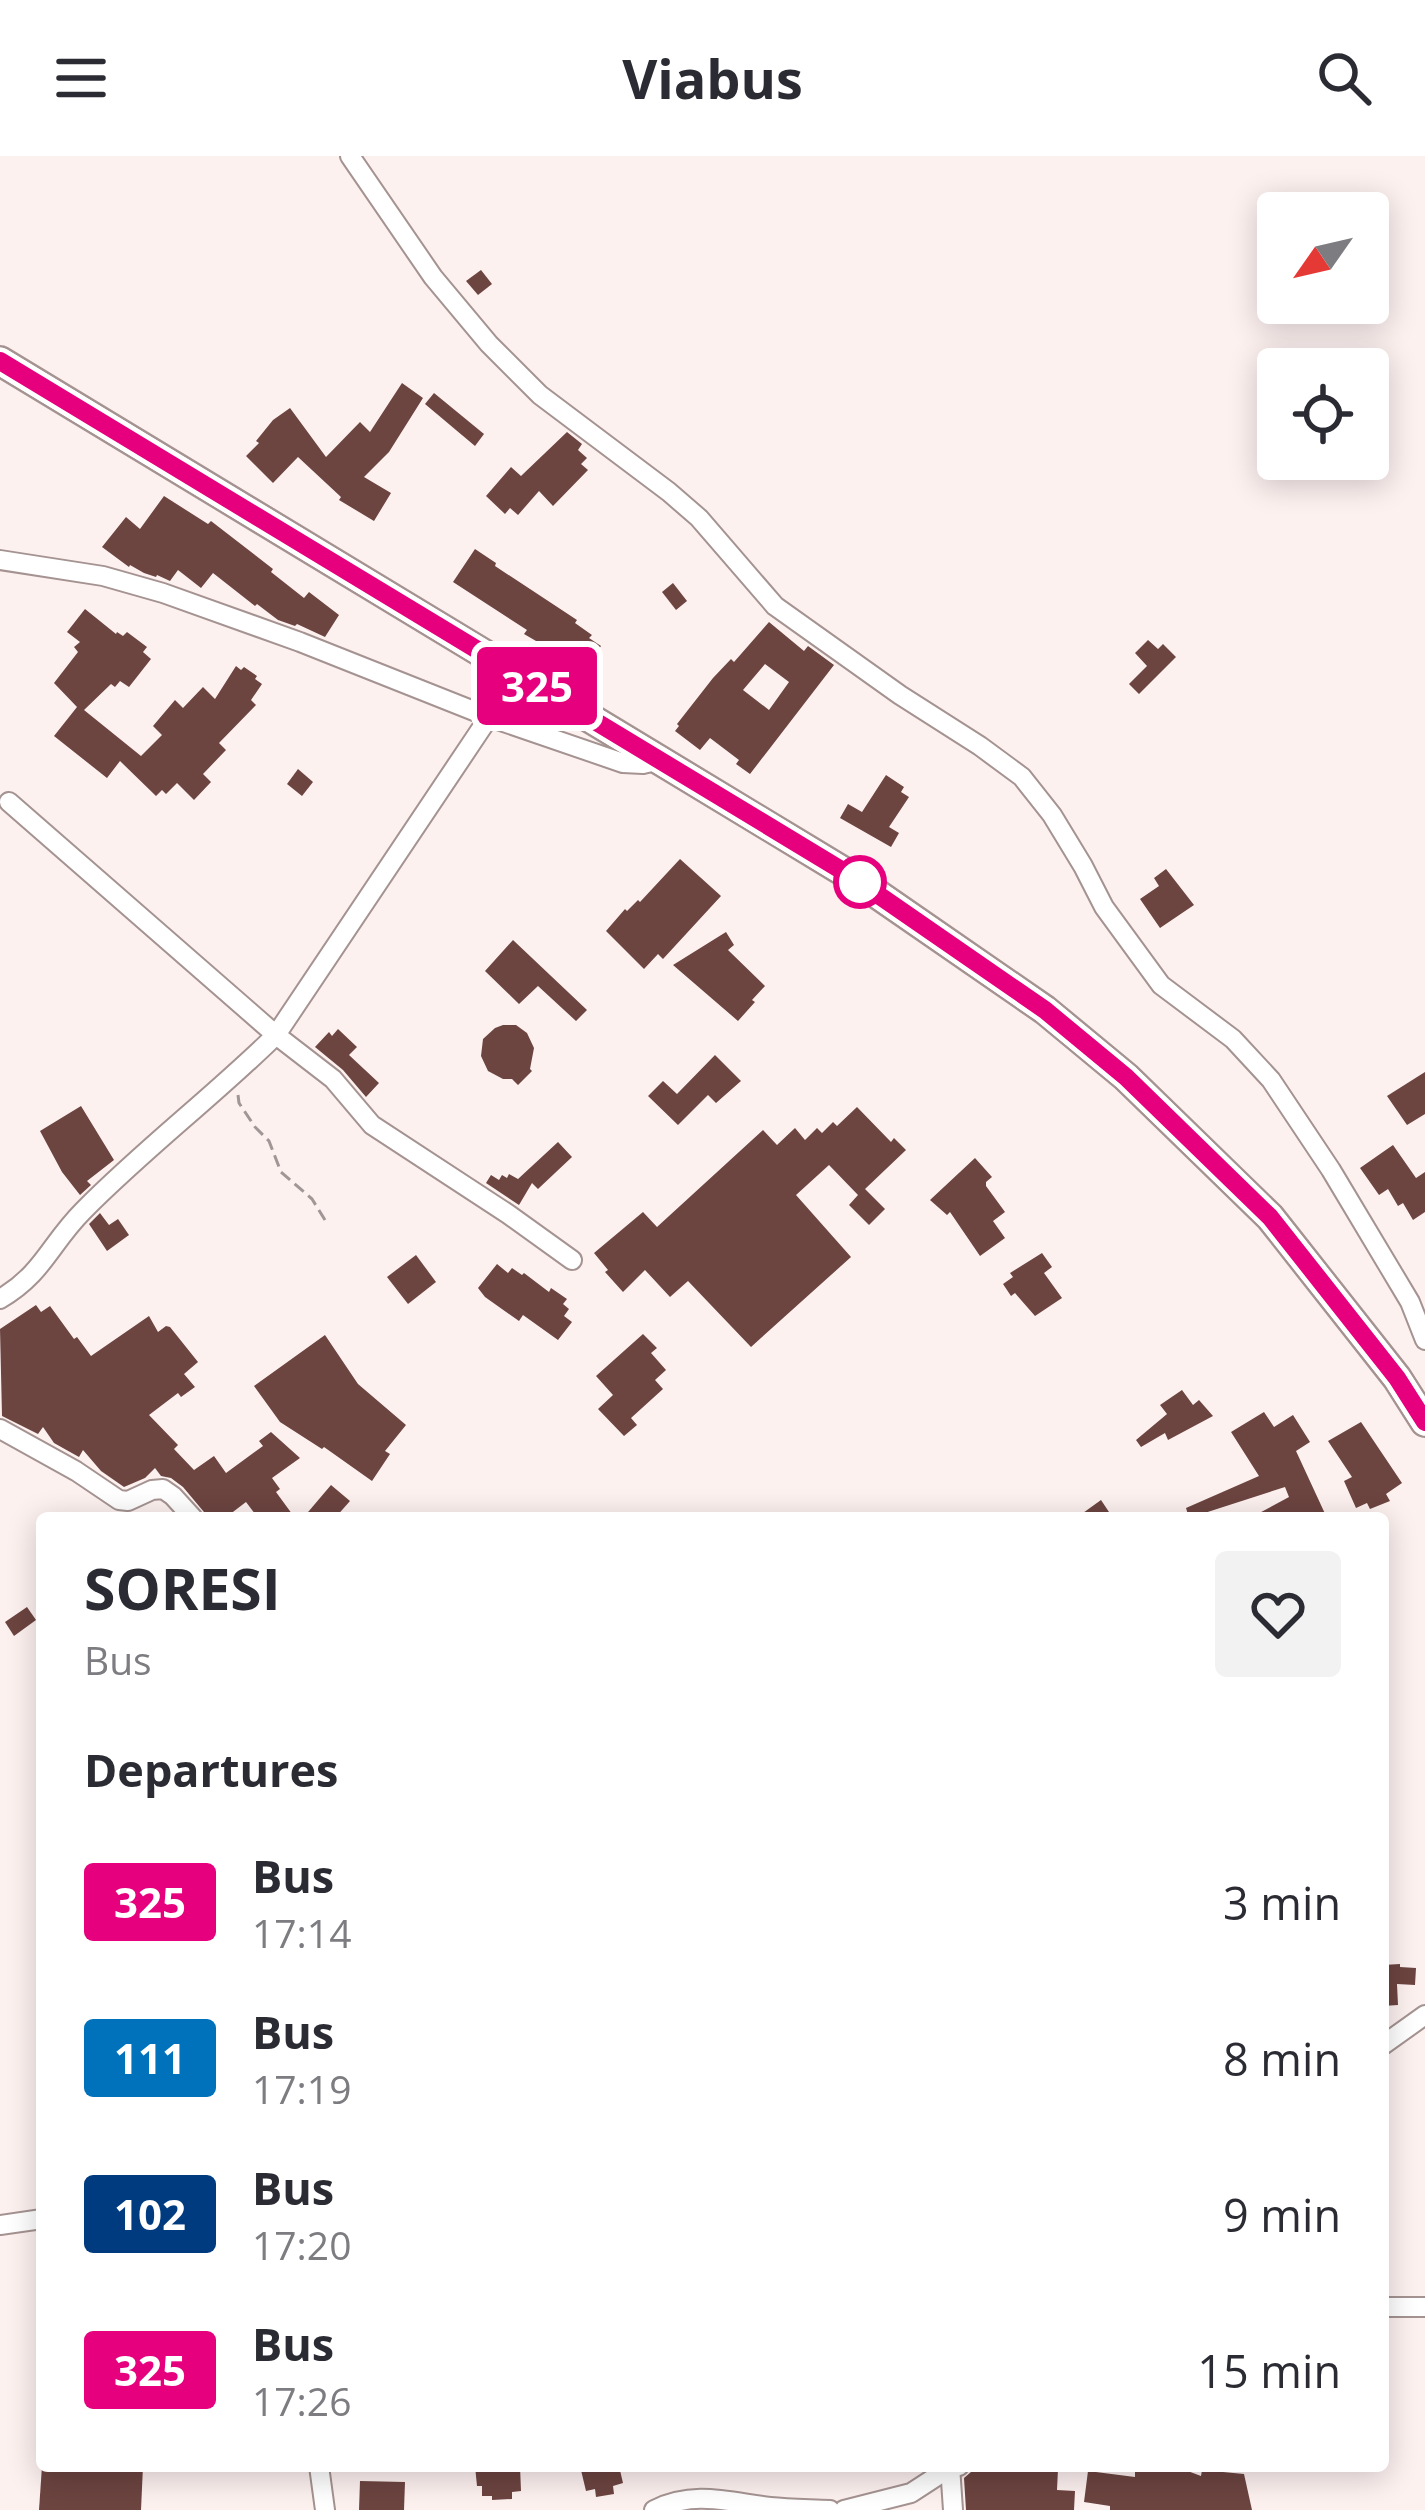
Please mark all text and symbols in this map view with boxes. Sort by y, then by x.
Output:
text: Viabus [622,41,803,115]
icon: menu [48,45,114,111]
icon: search [1311,45,1377,111]
north arrow [1257,192,1389,324]
map controls [1257,192,1389,480]
button: locate [1257,348,1389,480]
line badge: 325 [468,647,606,725]
text: 325 [501,657,573,714]
unlabelled marker [835,857,885,907]
text: SORESI [84,1549,281,1627]
button: heart [1215,1551,1341,1677]
text: Bus [84,1633,152,1686]
text: Departures [84,1739,339,1800]
text: Bus [252,1845,334,1906]
text: 3 min [1223,1872,1341,1933]
text: 325 [114,1873,186,1930]
text: 17:14 [252,1906,351,1959]
text: Bus [252,2001,334,2062]
text: 8 min [1223,2028,1341,2089]
text: 111 [114,2029,186,2086]
text: 17:19 [252,2062,351,2115]
text: Bus [252,2157,334,2218]
text: 9 min [1223,2184,1341,2245]
text: 102 [114,2185,186,2242]
text: 17:20 [252,2218,351,2271]
text: Bus [252,2313,334,2374]
text: 15 min [1197,2340,1341,2401]
text: 325 [114,2341,186,2398]
text: 17:26 [252,2374,351,2427]

